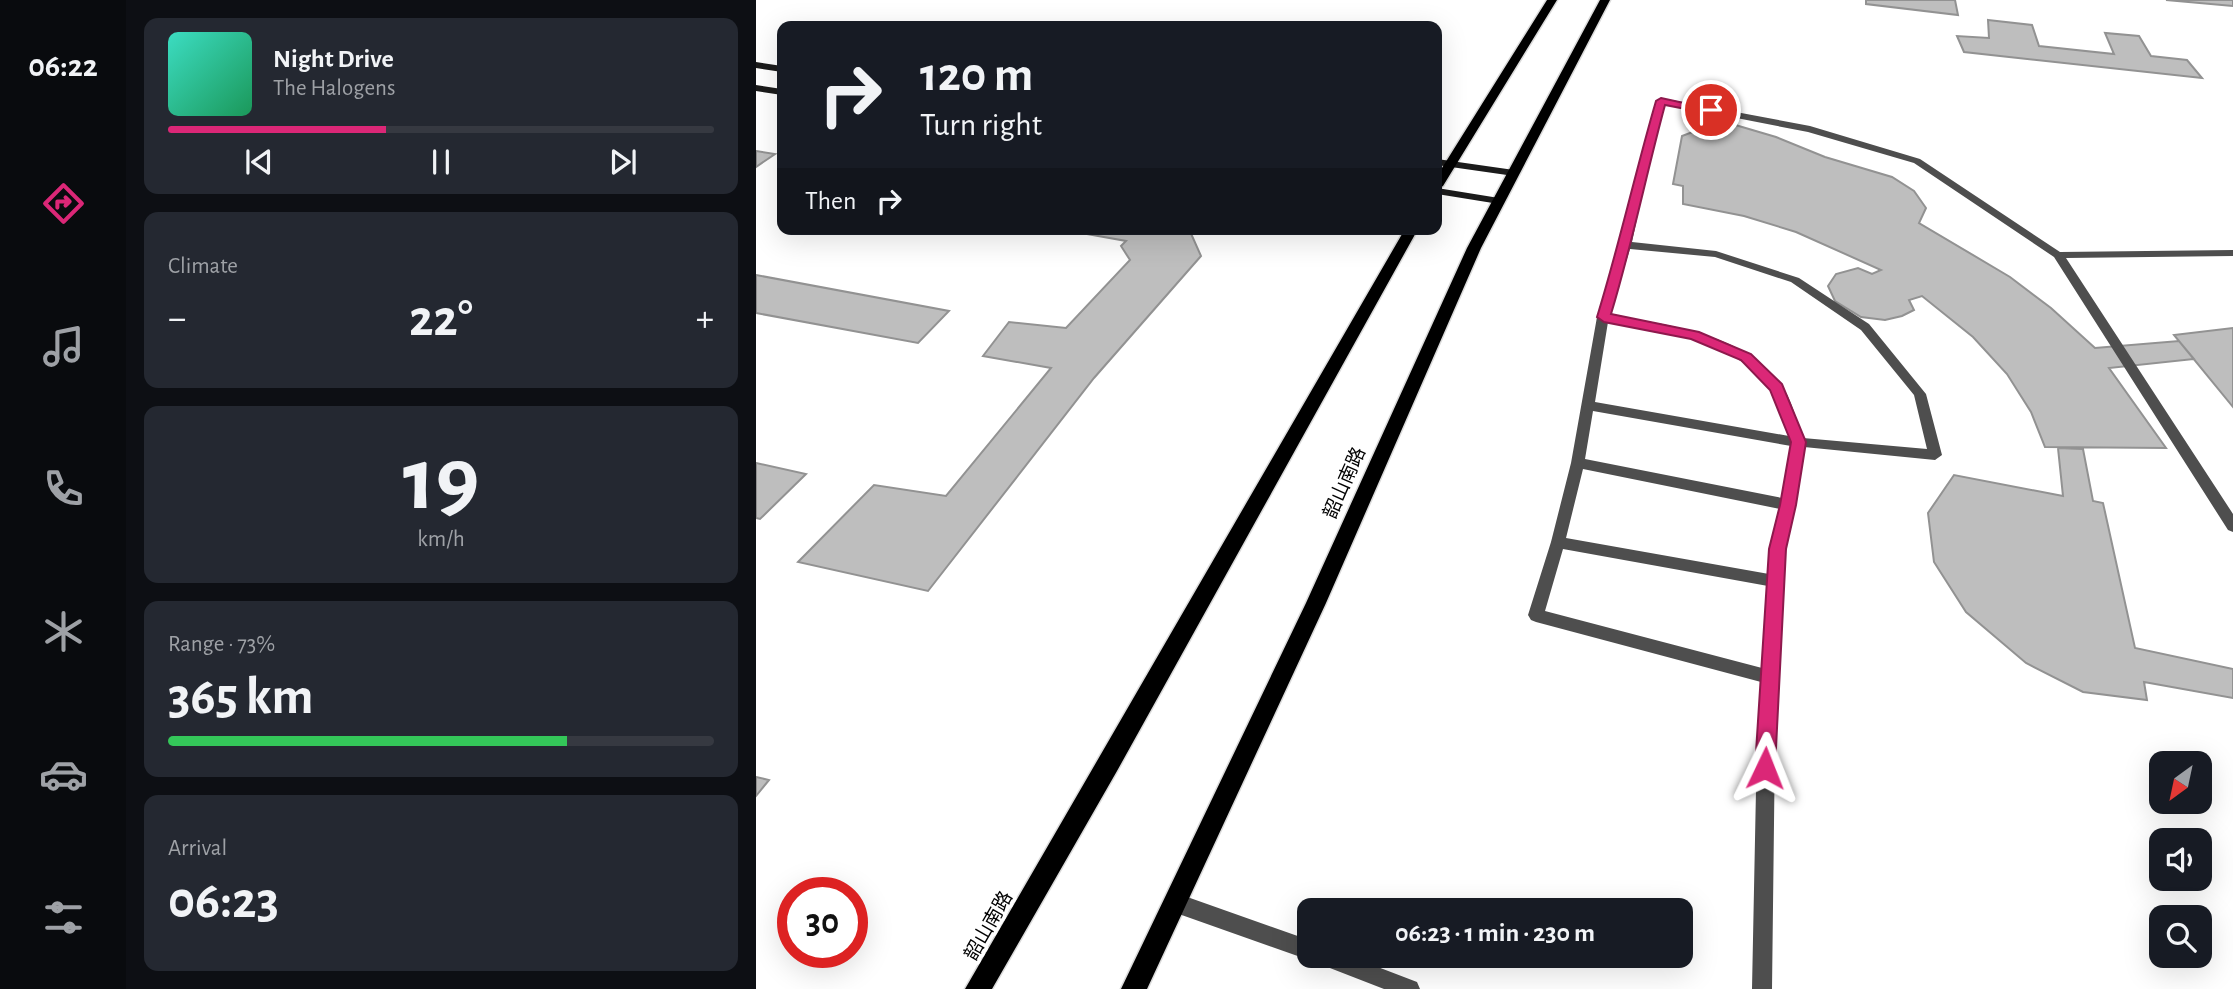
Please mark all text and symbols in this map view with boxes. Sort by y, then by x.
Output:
text: Night Drive [273,46,394,72]
icon: right [805,49,896,140]
text: 06:22 [28,50,98,82]
text: 120 m [920,51,1033,100]
text: The Halogens [273,77,395,100]
pin [1681,80,1741,140]
icon: arrive [1692,91,1730,129]
text: Turn right [920,109,1042,141]
icon: previous [240,143,278,181]
icon: pause [422,143,460,181]
icon: next [604,143,642,181]
icon: directions [39,179,88,228]
icon: right [870,182,908,220]
text: Then [805,188,856,214]
text: Climate [168,255,238,278]
text: 22° [409,293,473,345]
text: − [168,300,186,338]
text: + [696,300,714,338]
icon: music [39,322,88,371]
text: 19 [403,435,479,526]
street label: 韶山南路 [1319,444,1369,522]
icon: phone [39,464,88,513]
text: km/h [417,528,465,551]
icon: climate [39,607,88,656]
text: Range · 73% [168,633,275,656]
text: 365 km [168,671,314,723]
position arrow [1728,731,1802,805]
icon: car [39,750,88,799]
north arrow [2149,751,2212,814]
map controls [2149,751,2212,968]
button: sound [2149,828,2212,891]
text: Arrival [168,837,227,860]
text: 06:23 [168,875,279,927]
speed limit sign: 30 [777,877,868,968]
street label: 韶山南路 [960,887,1016,964]
icon: filters [39,893,88,942]
button: search [2149,905,2212,968]
text: 06:23 · 1 min · 230 m [1395,920,1595,946]

